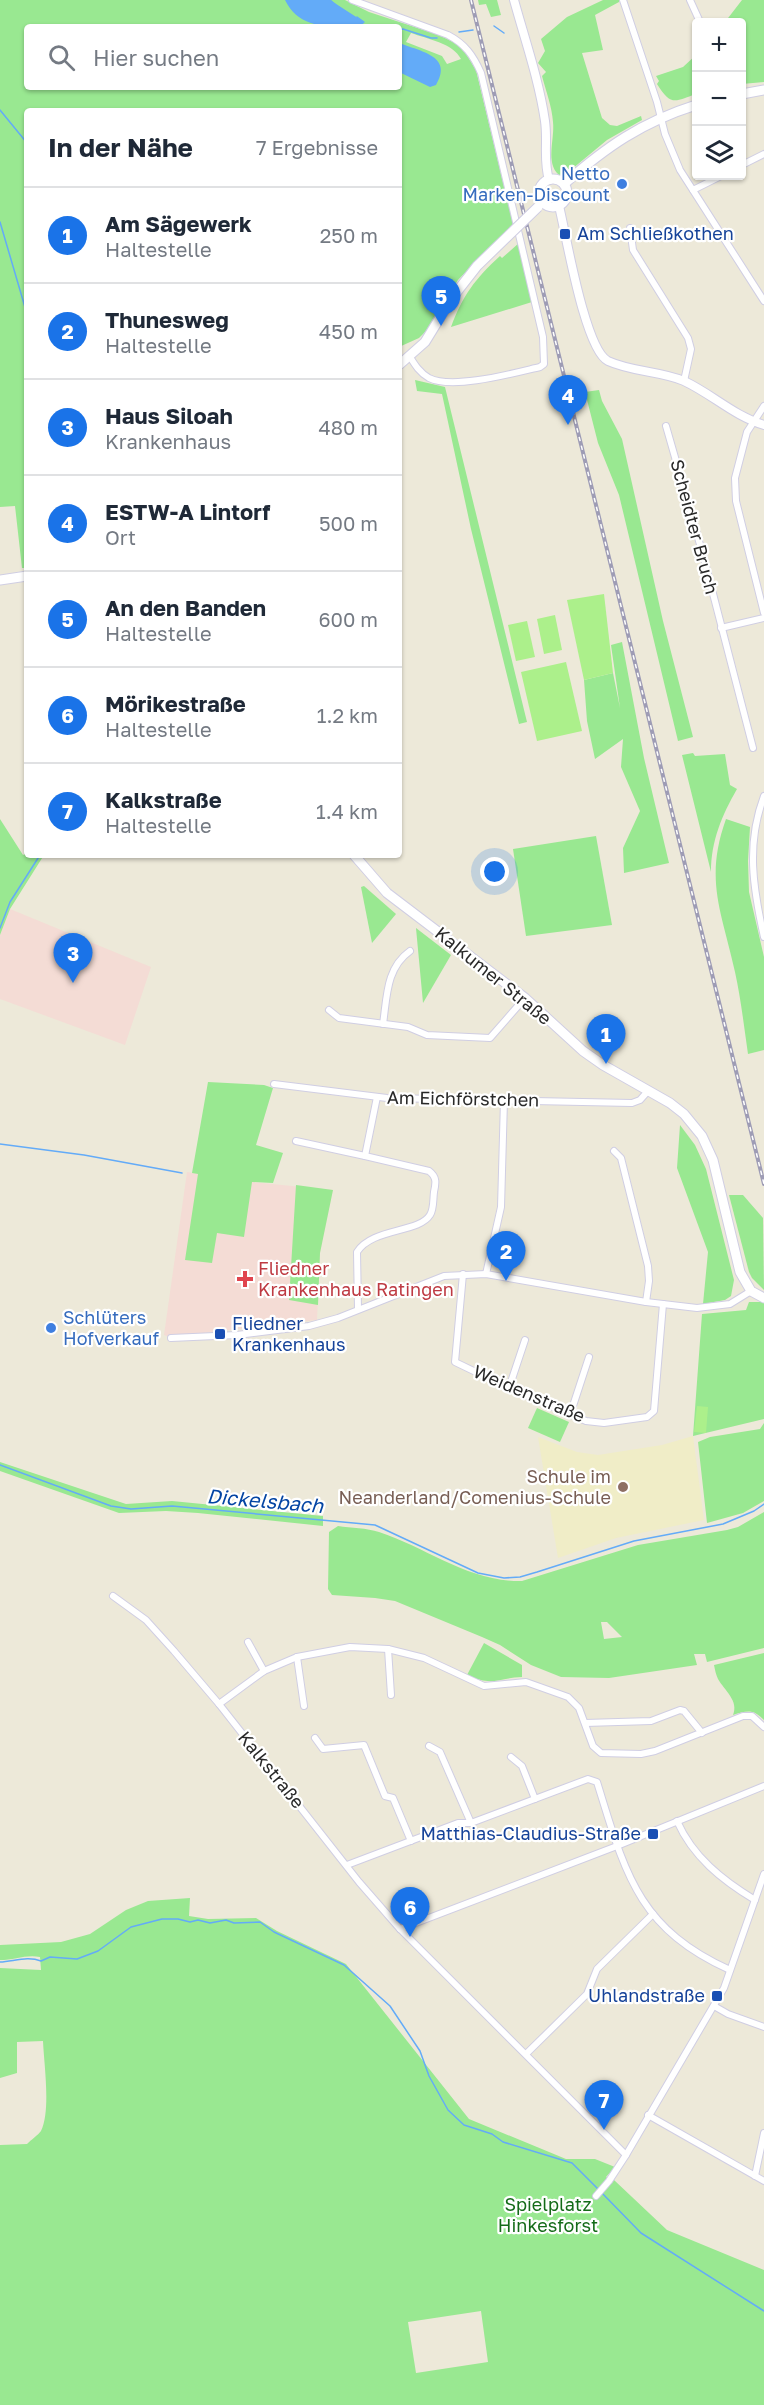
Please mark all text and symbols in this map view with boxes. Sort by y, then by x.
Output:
map controls [692,18,746,180]
button: + [692,18,746,72]
search box [24,24,402,90]
icon: search [45,41,78,74]
text: Hier suchen [93,44,219,71]
button: − [692,72,746,126]
button: layers [692,126,746,180]
text: In der Nähe [48,132,193,163]
text: 7 Ergebnisse [256,135,378,159]
place label: Netto Marken-Discount [463,162,610,205]
marker: Netto Marken-Discount [615,177,629,191]
text: Am Sägewerk [105,210,252,237]
place label: Am Schließkothen [577,222,734,244]
text: 1 [62,223,73,247]
text: 250 m [320,223,378,247]
marker: Am Schließkothen [558,227,572,241]
text: Haltestelle [105,237,212,261]
pin: 5 [422,276,460,326]
text: Thunesweg [105,306,229,333]
text: 2 [61,319,74,343]
text: 450 m [319,319,378,343]
text: Haltestelle [105,333,212,357]
pin: 4 [548,376,588,425]
text: Haus Siloah [105,402,233,429]
text: 3 [61,415,74,439]
text: 480 m [319,415,378,439]
text: Krankenhaus [105,429,231,453]
street label: Scheidter Bruch [666,457,724,597]
text: ESTW-A Lintorf [105,498,270,525]
text: 4 [61,511,74,535]
text: 500 m [319,511,378,535]
text: Ort [105,525,136,549]
text: An den Banden [105,594,266,621]
text: 5 [61,607,74,631]
text: 600 m [318,607,378,631]
text: Haltestelle [105,621,212,645]
text: Mörikestraße [105,690,246,717]
text: 6 [61,703,74,727]
text: 1.2 km [317,703,378,727]
text: Haltestelle [105,717,212,741]
text: Kalkstraße [105,786,222,813]
text: 7 [62,799,73,823]
text: 1.4 km [316,799,378,823]
text: Haltestelle [105,813,212,837]
your location [480,857,509,886]
street label: Kalkumer Straße [431,922,556,1029]
pin: 3 [54,934,92,983]
pin: 1 [586,1014,626,1064]
street label: Am Eichförstchen [387,1086,539,1110]
pin: 2 [486,1232,526,1281]
place label: Fliedner Krankenhaus Ratingen [258,1257,454,1300]
marker: Fliedner Krankenhaus Ratingen [236,1270,254,1288]
place label: Schlüters Hofverkauf [63,1306,159,1349]
place label: Fliedner Krankenhaus [232,1312,346,1355]
marker: Schlüters Hofverkauf [44,1321,58,1335]
marker: Fliedner Krankenhaus [213,1327,227,1341]
street label: Weidenstraße [470,1360,588,1426]
place label: Schule im Neanderland/Comenius-Schule [339,1465,611,1508]
marker: Schule im Neanderland/Comenius-Schule [616,1480,630,1494]
water label: Dickelsbach [206,1483,325,1517]
street label: Kalkstraße [234,1726,310,1812]
place label: Matthias-Claudius-Straße [420,1822,641,1844]
marker: Matthias-Claudius-Straße [646,1827,660,1841]
pin: 6 [390,1888,430,1937]
place label: Uhlandstraße [588,1984,705,2006]
marker: Uhlandstraße [710,1989,724,2003]
pin: 7 [584,2080,624,2130]
park label: Spielplatz Hinkesforst [498,2193,598,2236]

